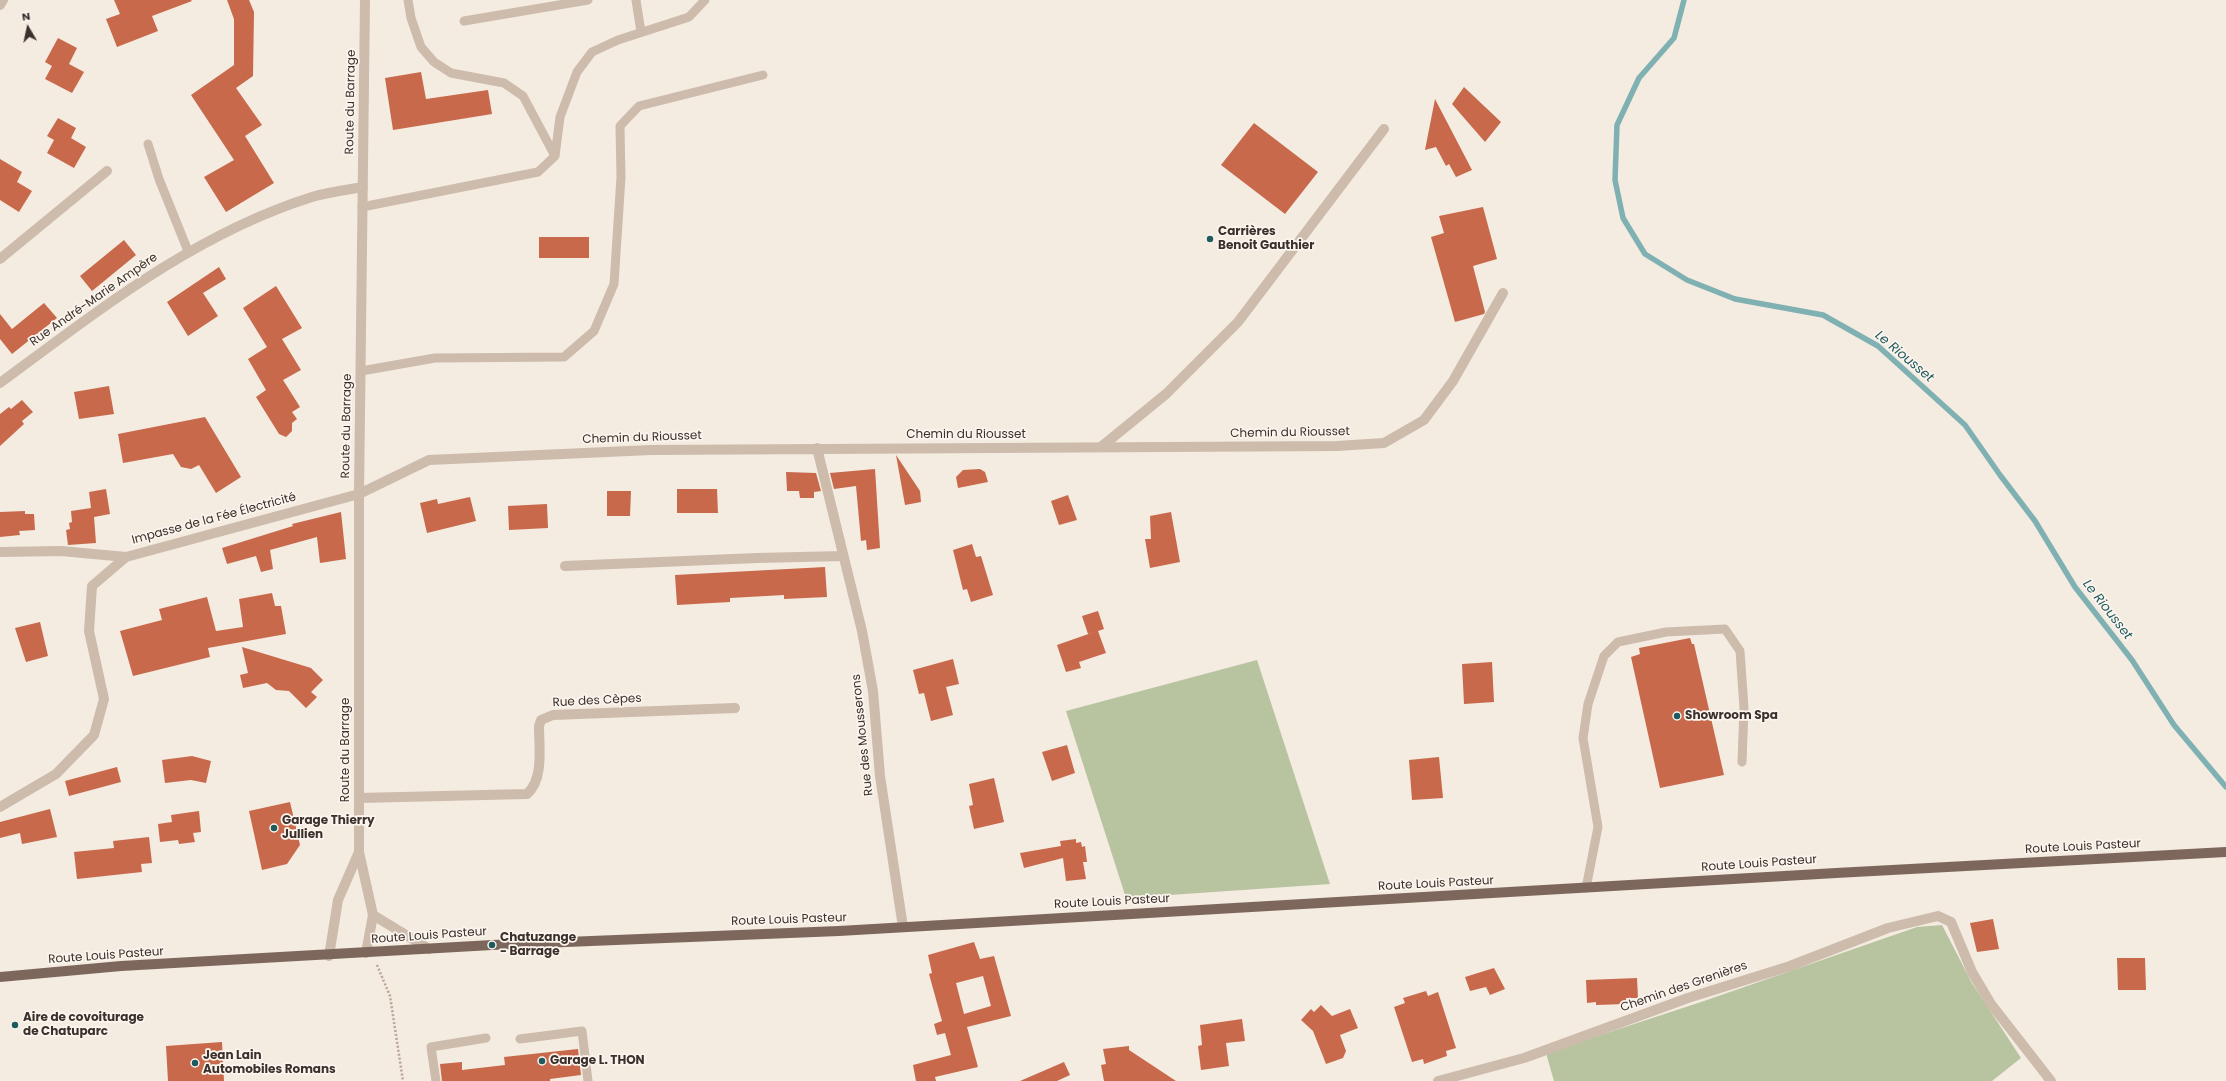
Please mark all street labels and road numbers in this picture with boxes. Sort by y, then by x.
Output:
street label: Route du Barrage [343,50,359,154]
street label: Rue André-Marie Ampère [27,250,161,350]
street label: Route du Barrage [339,374,355,478]
street label: Chemin du Riousset [1230,425,1350,441]
street label: Chemin du Riousset [906,428,1026,442]
street label: Chemin du Riousset [582,429,702,447]
street label: Impasse de la Fée Électricité [130,490,298,548]
street label: Rue des Mousserons [849,673,877,797]
street label: Rue des Cèpes [552,691,642,711]
street label: Route du Barrage [339,698,353,802]
street label: Route Louis Pasteur [2025,837,2141,857]
street label: Route Louis Pasteur [1701,853,1817,875]
street label: Route Louis Pasteur [1378,874,1494,894]
street label: Route Louis Pasteur [1054,892,1170,912]
street label: Route Louis Pasteur [731,911,847,929]
street label: Route Louis Pasteur [371,925,487,947]
street label: Route Louis Pasteur [48,945,164,967]
street label: Chemin des Grenières [1619,959,1749,1015]

